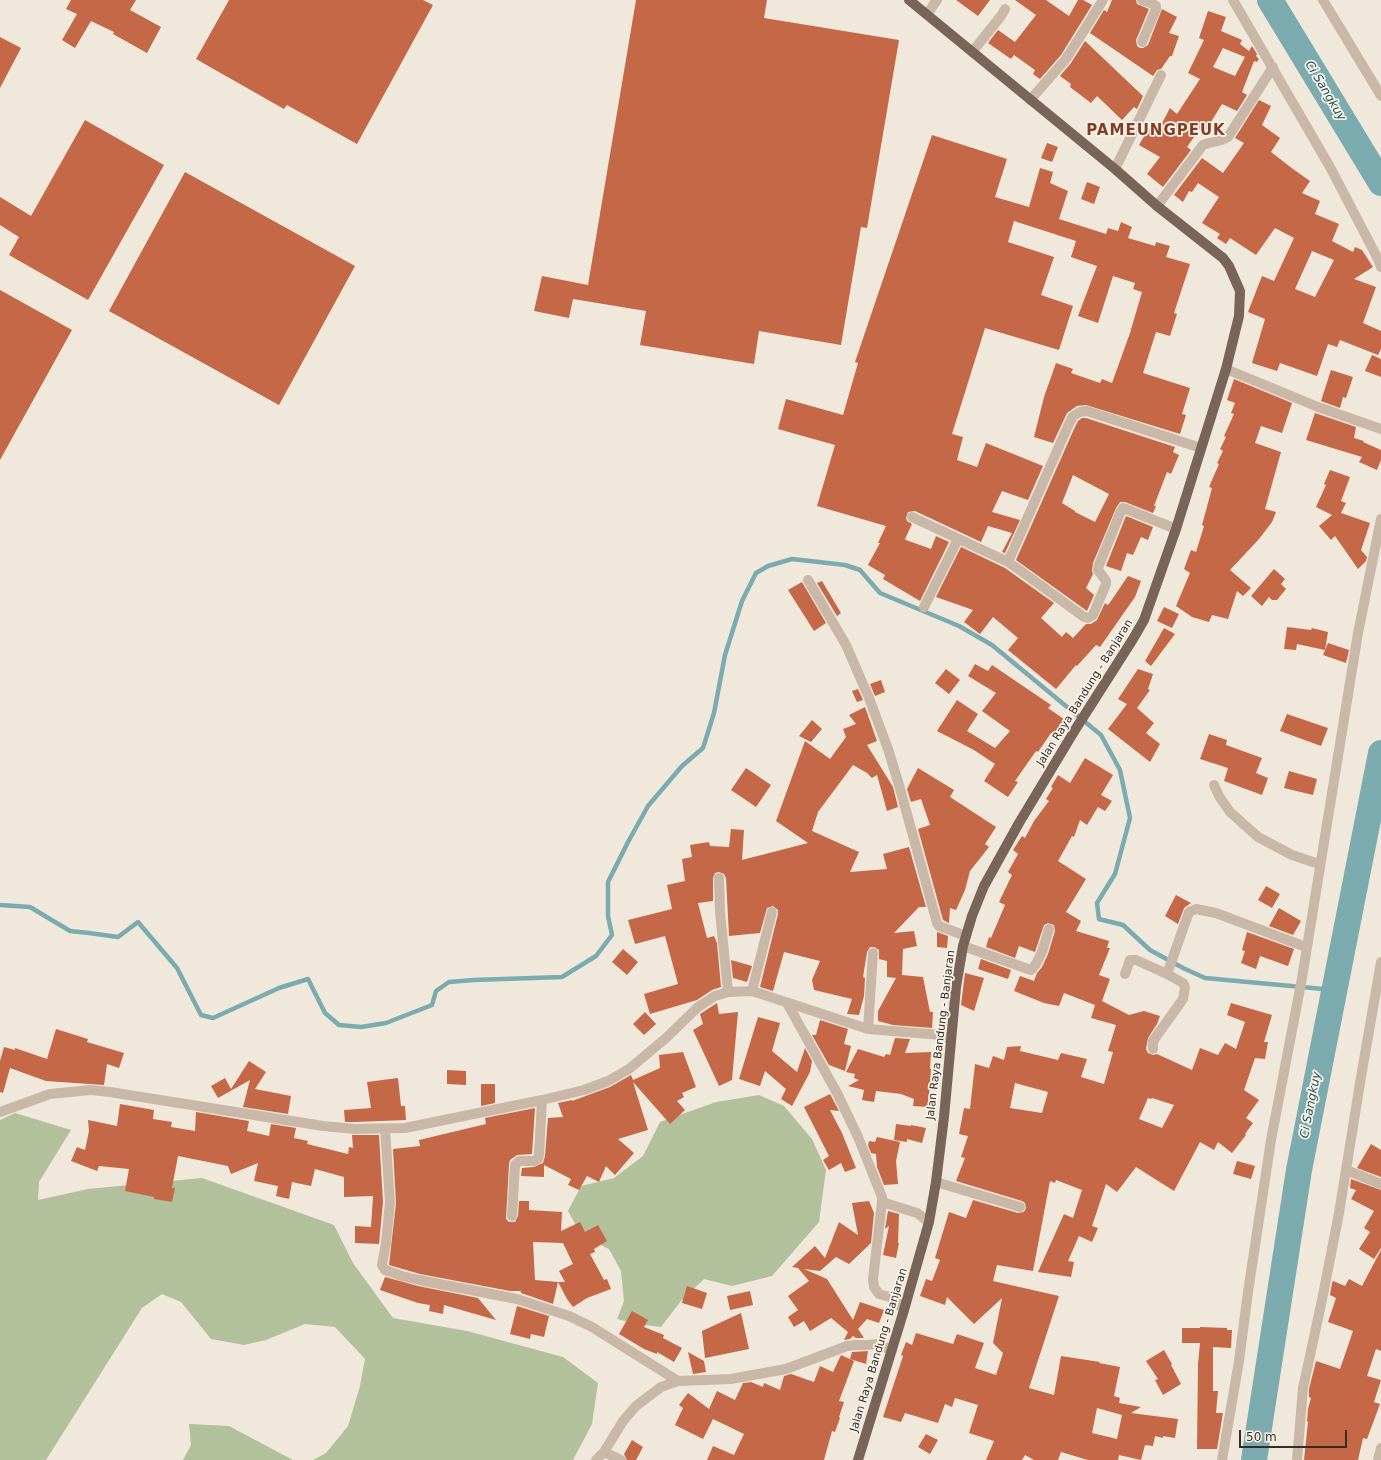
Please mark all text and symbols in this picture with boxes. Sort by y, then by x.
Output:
water label: Ci Sangkuy [1301,58,1349,124]
district label: PAMEUNGPEUK [1086,122,1226,140]
street label: Jalan Raya Bandung - Banjaran [1034,617,1136,769]
street label: Jalan Raya Bandung - Banjaran [924,950,958,1120]
water label: Ci Sangkuy [1298,1071,1324,1139]
street label: Jalan Raya Bandung - Banjaran [848,1267,910,1433]
scale bar [1241,1422,1349,1448]
text: 50 m [1246,1430,1277,1444]

